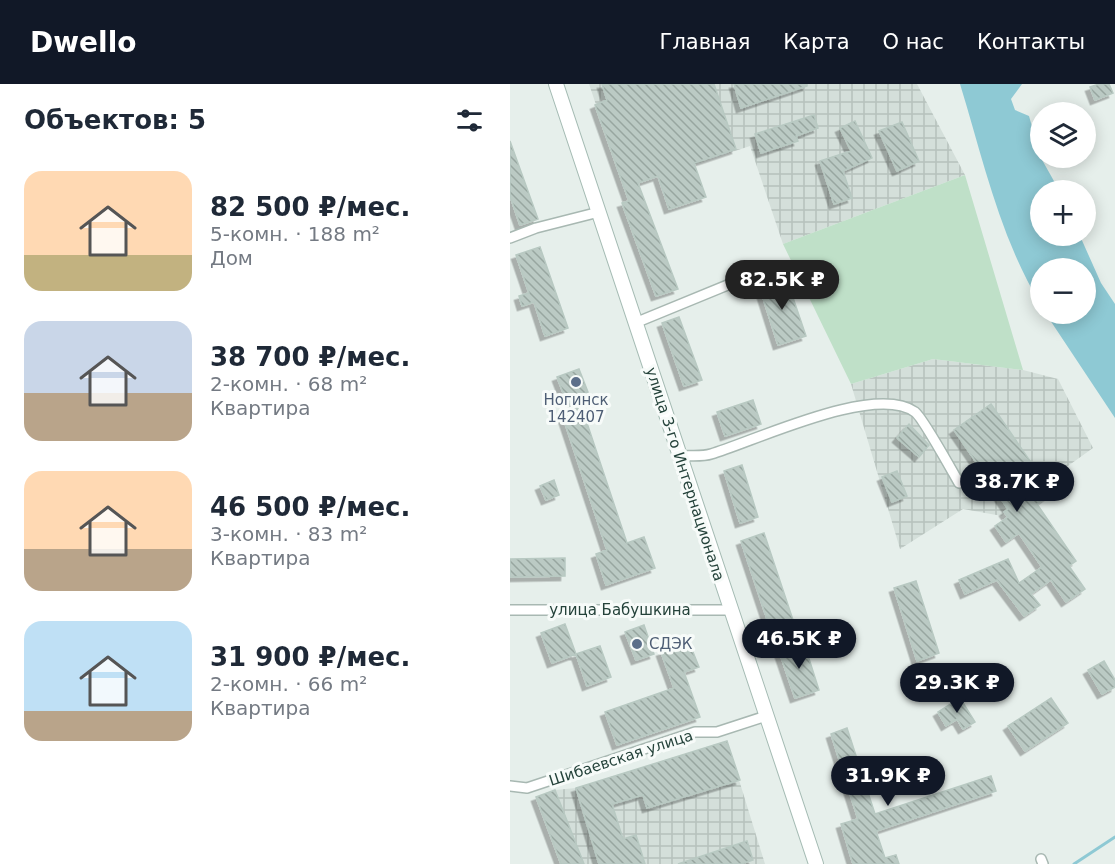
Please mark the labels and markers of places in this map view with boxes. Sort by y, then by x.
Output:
pin: 82.5K ₽ [727,260,837,311]
marker: Ногинск 142407 [569,375,583,389]
place label: Ногинск 142407 [543,391,609,426]
pin: 38.7K ₽ [962,462,1072,513]
pin: 46.5K ₽ [744,619,854,670]
place label: СДЭК [649,635,693,653]
marker: СДЭК [630,637,644,651]
pin: 29.3K ₽ [902,663,1012,714]
pin: 31.9K ₽ [833,756,943,807]

